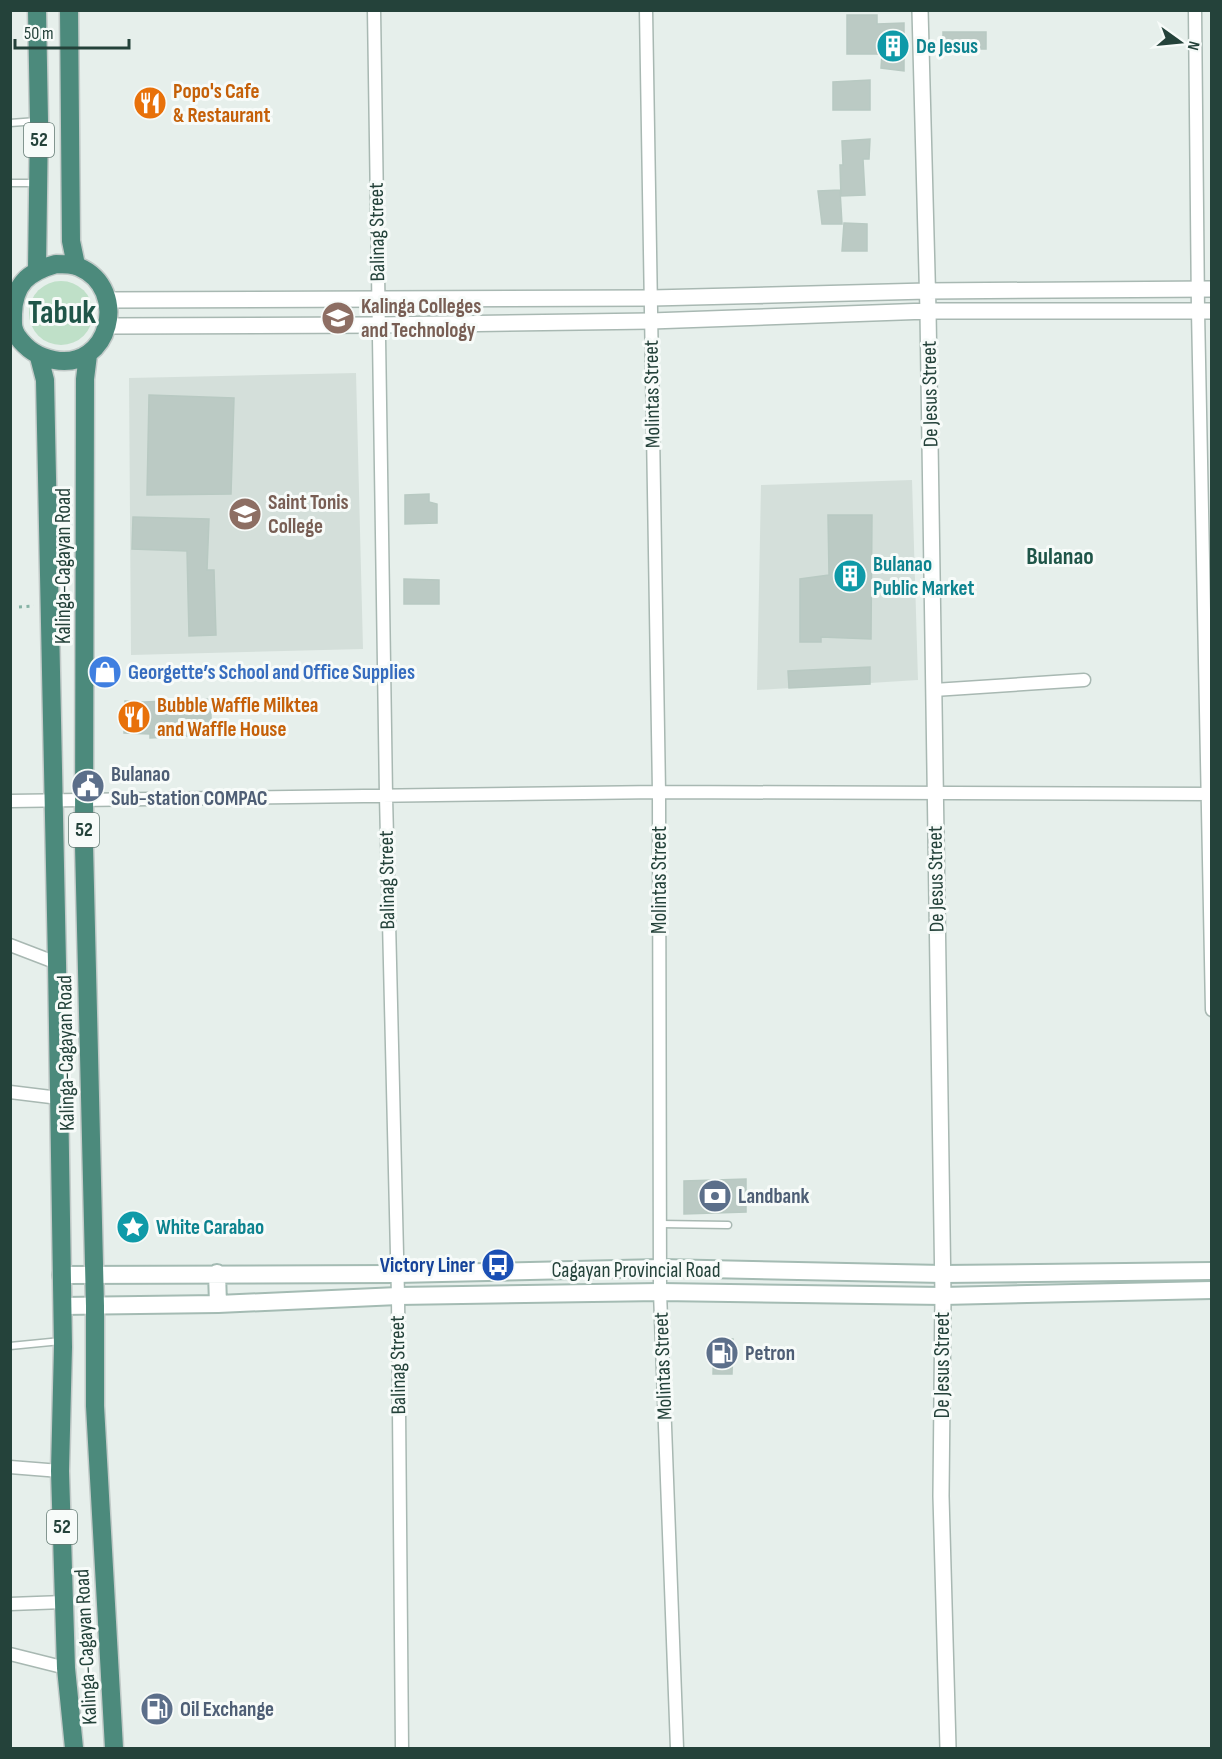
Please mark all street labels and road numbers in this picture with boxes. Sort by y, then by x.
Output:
road number: 52 [24,123,54,157]
street label: Balinag Street [364,182,390,282]
street label: Molintas Street [639,340,665,448]
street label: De Jesus Street [917,341,943,447]
street label: Kalinga-Cagayan Road [51,488,76,644]
road number: 52 [69,813,99,847]
street label: Molintas Street [647,826,672,934]
street label: De Jesus Street [923,826,949,932]
street label: Balinag Street [374,830,400,930]
street label: Kalinga-Cagayan Road [52,975,80,1131]
street label: Cagayan Provincial Road [552,1258,720,1283]
street label: Molintas Street [649,1312,677,1420]
street label: De Jesus Street [930,1312,955,1418]
street label: Balinag Street [385,1315,411,1415]
road number: 52 [47,1510,77,1544]
street label: Kalinga-Cagayan Road [69,1569,103,1725]

